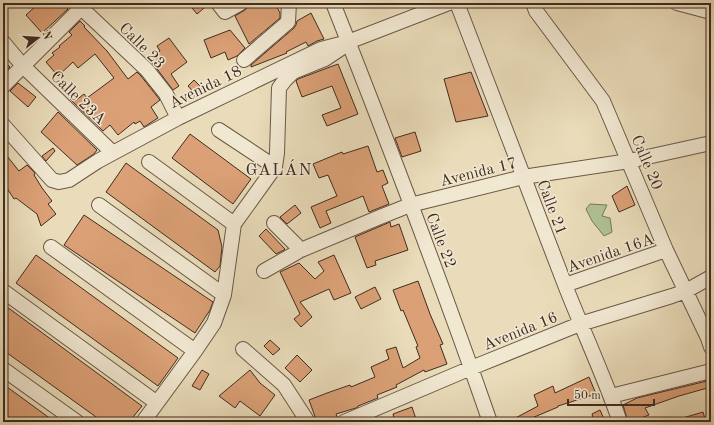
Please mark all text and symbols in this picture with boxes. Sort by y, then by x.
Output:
north arrow [18,18,58,58]
street label: Calle 23 [116,20,168,72]
text: N [40,30,53,42]
street label: Avenida 18 [167,63,245,112]
street label: Calle 23A [47,68,108,128]
street label: Calle 20 [628,133,665,192]
street label: Avenida 17 [438,156,519,190]
district label: GALÁN [245,159,313,179]
street label: Calle 21 [533,178,569,238]
street label: Calle 22 [422,211,458,271]
street label: Avenida 16A [565,232,656,276]
street label: Avenida 16 [481,310,560,354]
scale bar [568,381,654,407]
text: 50 m [574,389,601,402]

